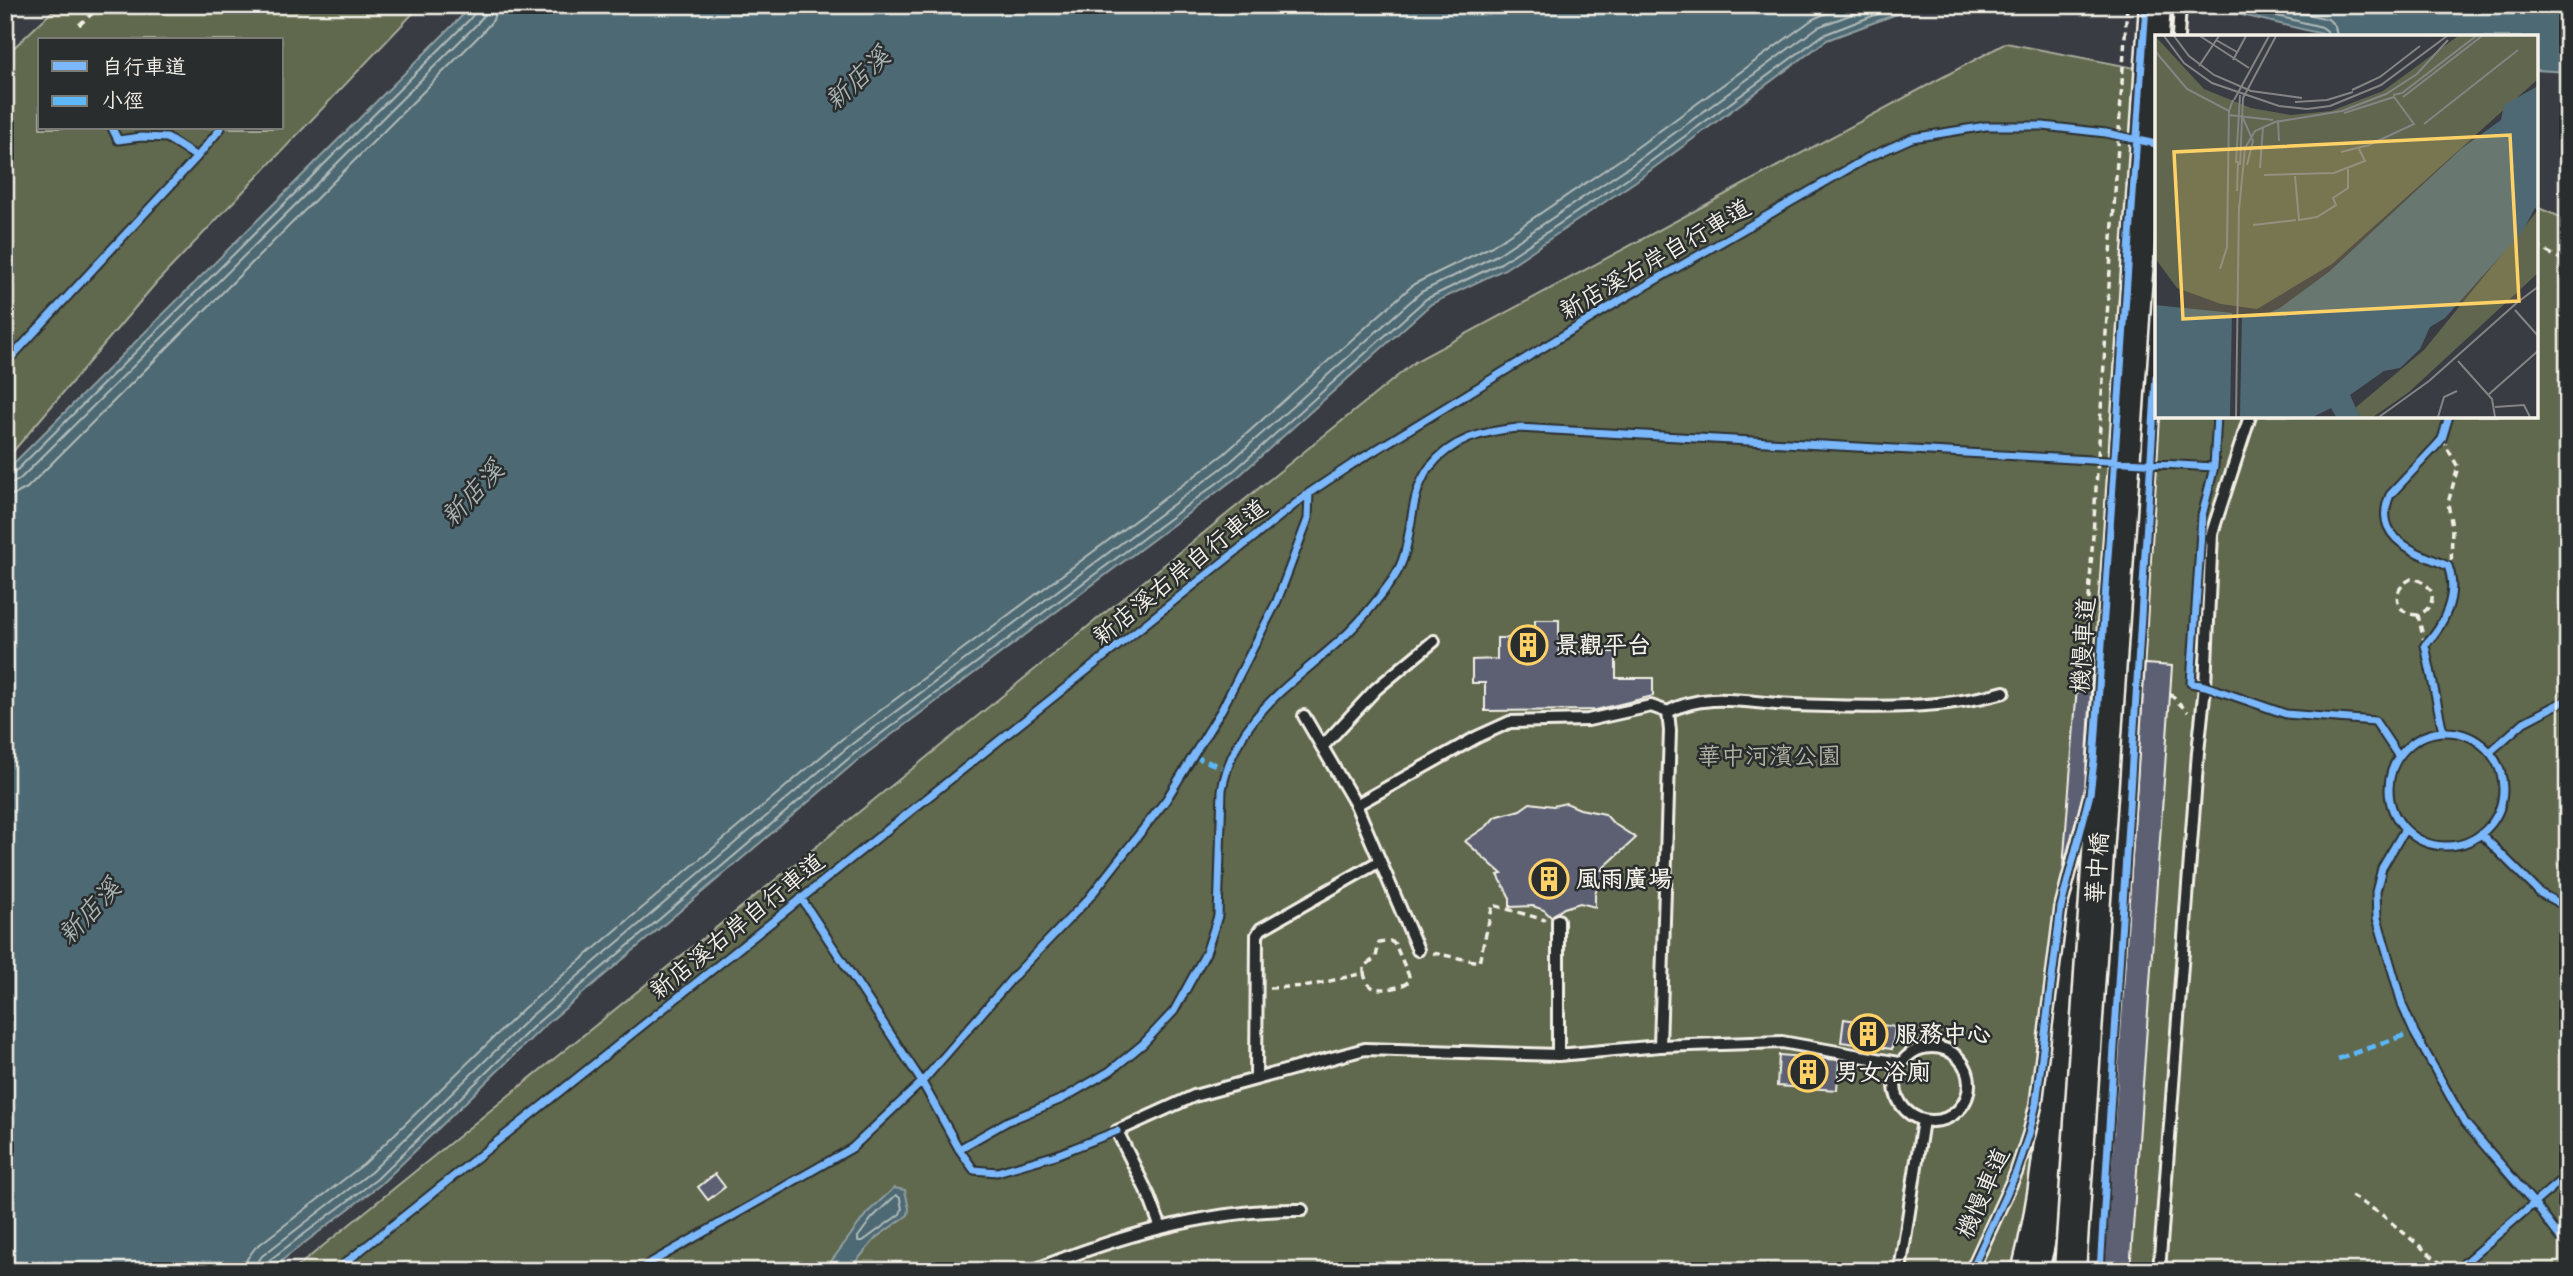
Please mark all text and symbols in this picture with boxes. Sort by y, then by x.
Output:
inset map [2155,35,2538,418]
legend [38,38,284,130]
water label: 新店溪 [818,38,902,121]
text: 自行車道 [102,54,186,84]
text: 小徑 [102,88,144,118]
street label: 新店溪右岸自行車道 [1554,192,1759,330]
water label: 新店溪 [434,452,516,537]
street label: 新店溪右岸自行車道 [1087,492,1277,656]
street label: 機慢車道 [2065,596,2106,694]
building icon: 景觀平台 [1507,624,1549,666]
place label: 景觀平台 [1555,630,1651,665]
park label: 華中河濱公園 [1697,741,1841,776]
street label: 華中橋 [2080,831,2119,905]
street label: 新店溪右岸自行車道 [644,846,834,1010]
building icon: 風雨廣場 [1528,858,1570,900]
place label: 風雨廣場 [1576,864,1672,899]
water label: 新店溪 [51,870,133,955]
building icon: 服務中心 [1847,1013,1889,1055]
place label: 服務中心 [1895,1019,1991,1054]
building icon: 男女浴廁 [1787,1051,1829,1093]
place label: 男女浴廁 [1835,1057,1931,1092]
street label: 機慢車道 [1950,1143,2021,1245]

